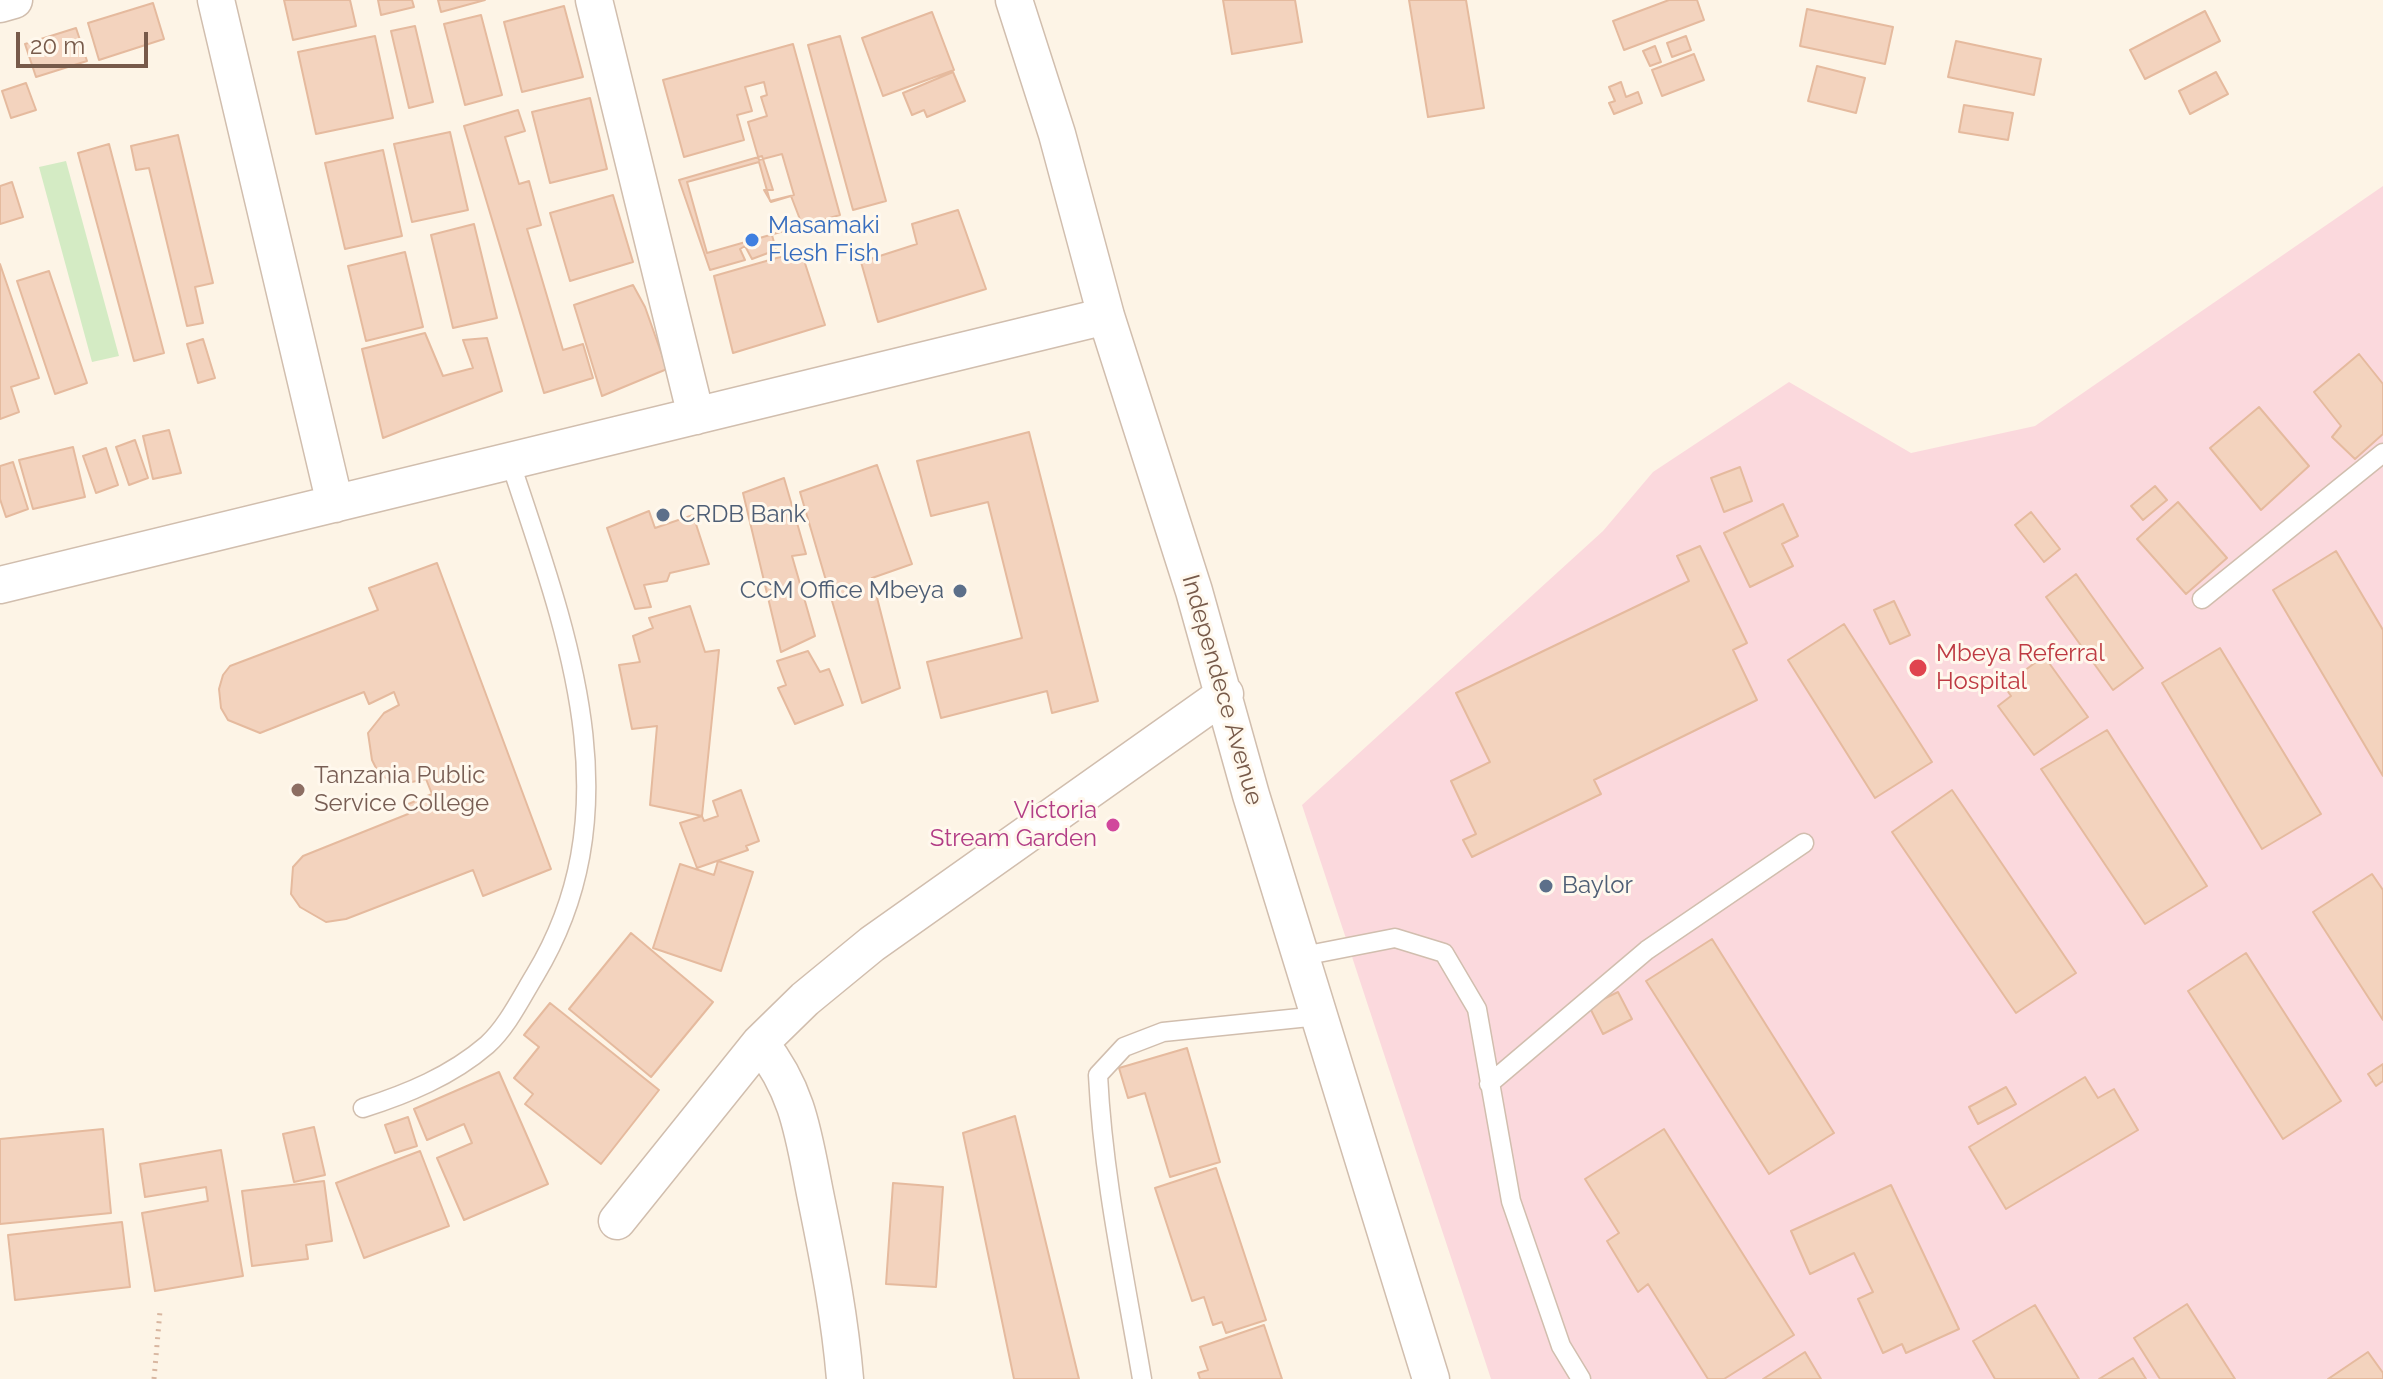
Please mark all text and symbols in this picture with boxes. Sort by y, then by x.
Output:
scale bar [20,16,152,66]
text: 20 m [30,31,85,60]
place label: Masamaki Flesh Fish [768,212,880,268]
marker: Masamaki Flesh Fish [743,231,761,249]
place label: CRDB Bank [679,501,806,529]
marker: CRDB Bank [654,506,672,524]
street label: Independece Avenue [1175,571,1269,809]
place label: CCM Office Mbeya [740,577,944,605]
marker: CCM Office Mbeya [951,582,969,600]
place label: Mbeya Referral Hospital [1936,640,2105,696]
marker: Mbeya Referral Hospital [1907,657,1929,679]
place label: Tanzania Public Service College [314,762,489,818]
marker: Tanzania Public Service College [289,781,307,799]
place label: Victoria Stream Garden [930,797,1097,853]
marker: Victoria Stream Garden [1104,816,1122,834]
place label: Baylor [1562,872,1633,900]
marker: Baylor [1537,877,1555,895]

